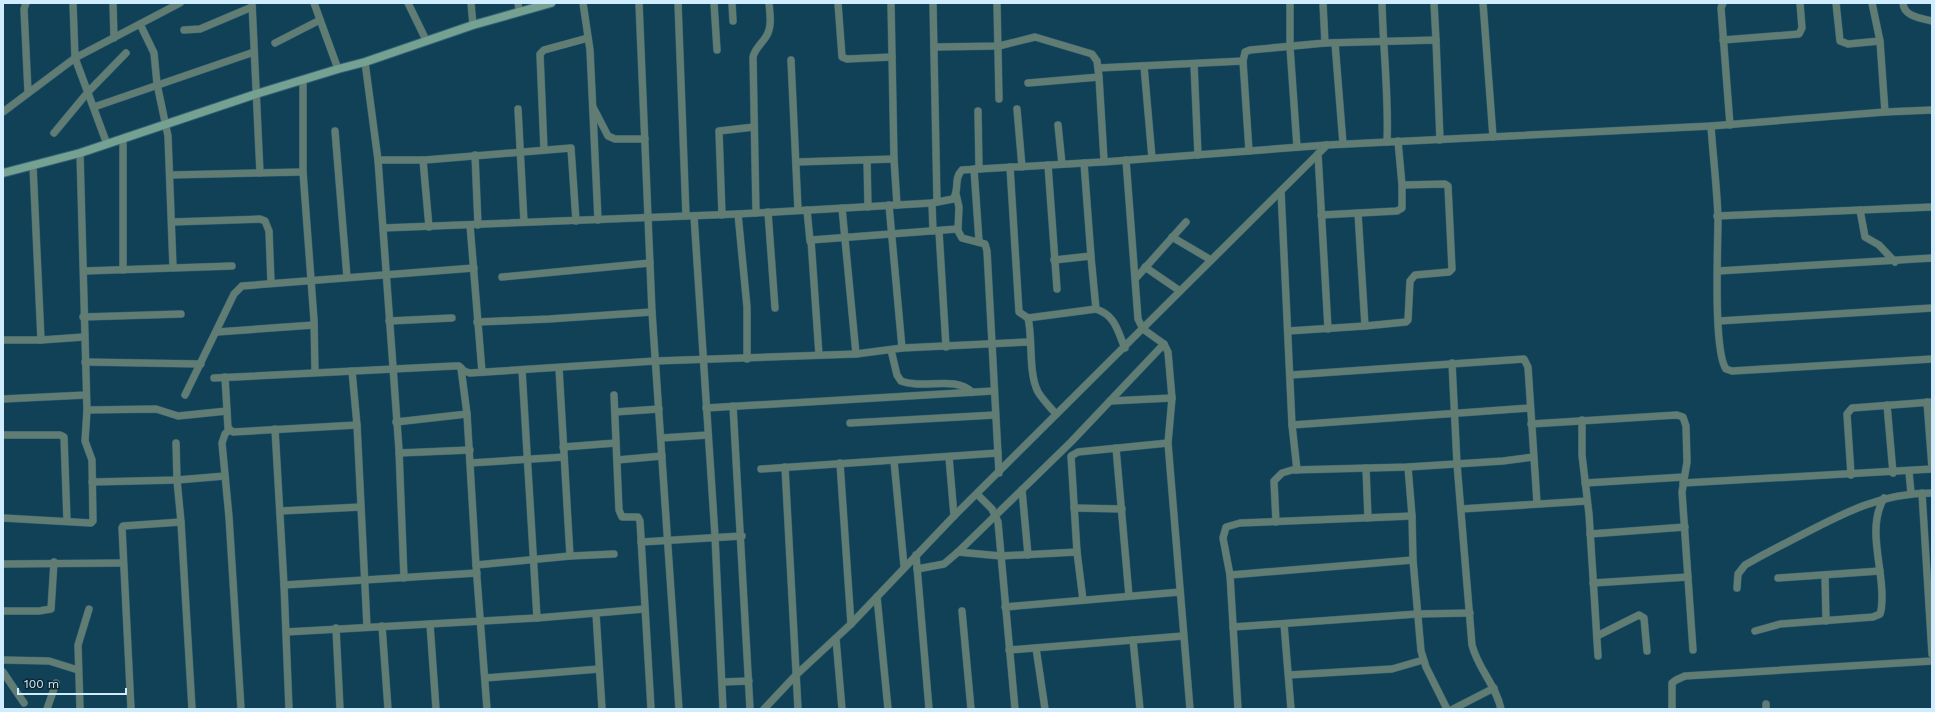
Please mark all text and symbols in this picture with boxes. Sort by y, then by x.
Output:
scale bar [18,670,126,696]
text: 100 m [24,677,59,691]

